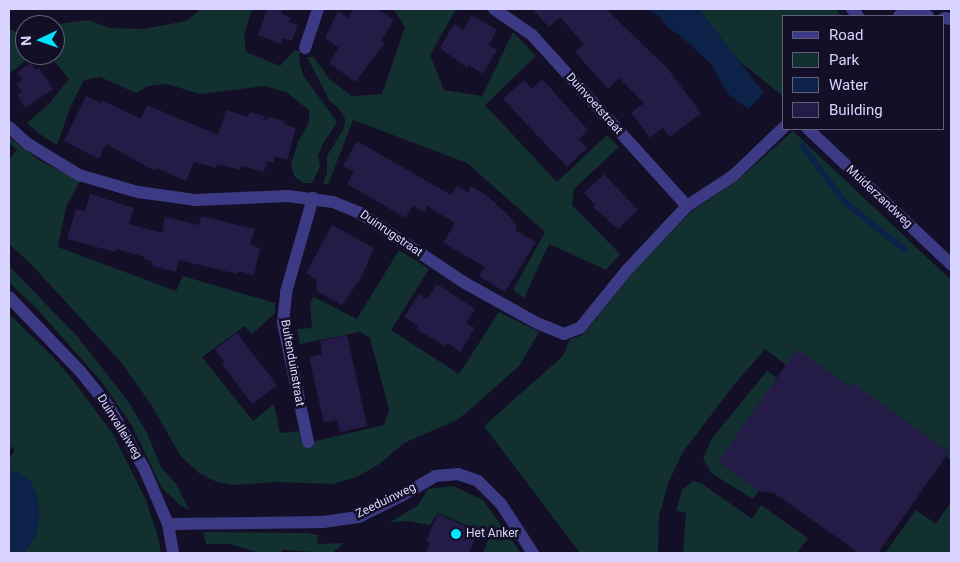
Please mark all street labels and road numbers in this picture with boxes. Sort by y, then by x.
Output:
street label: Duinvoetstraat [563,70,625,138]
street label: Muiderzandweg [843,163,915,231]
street label: Duinrugstraat [357,208,425,260]
street label: Buitenduinstraat [277,319,307,407]
street label: Duinvalleiweg [93,392,145,462]
street label: Zeeduinweg [354,480,418,522]

